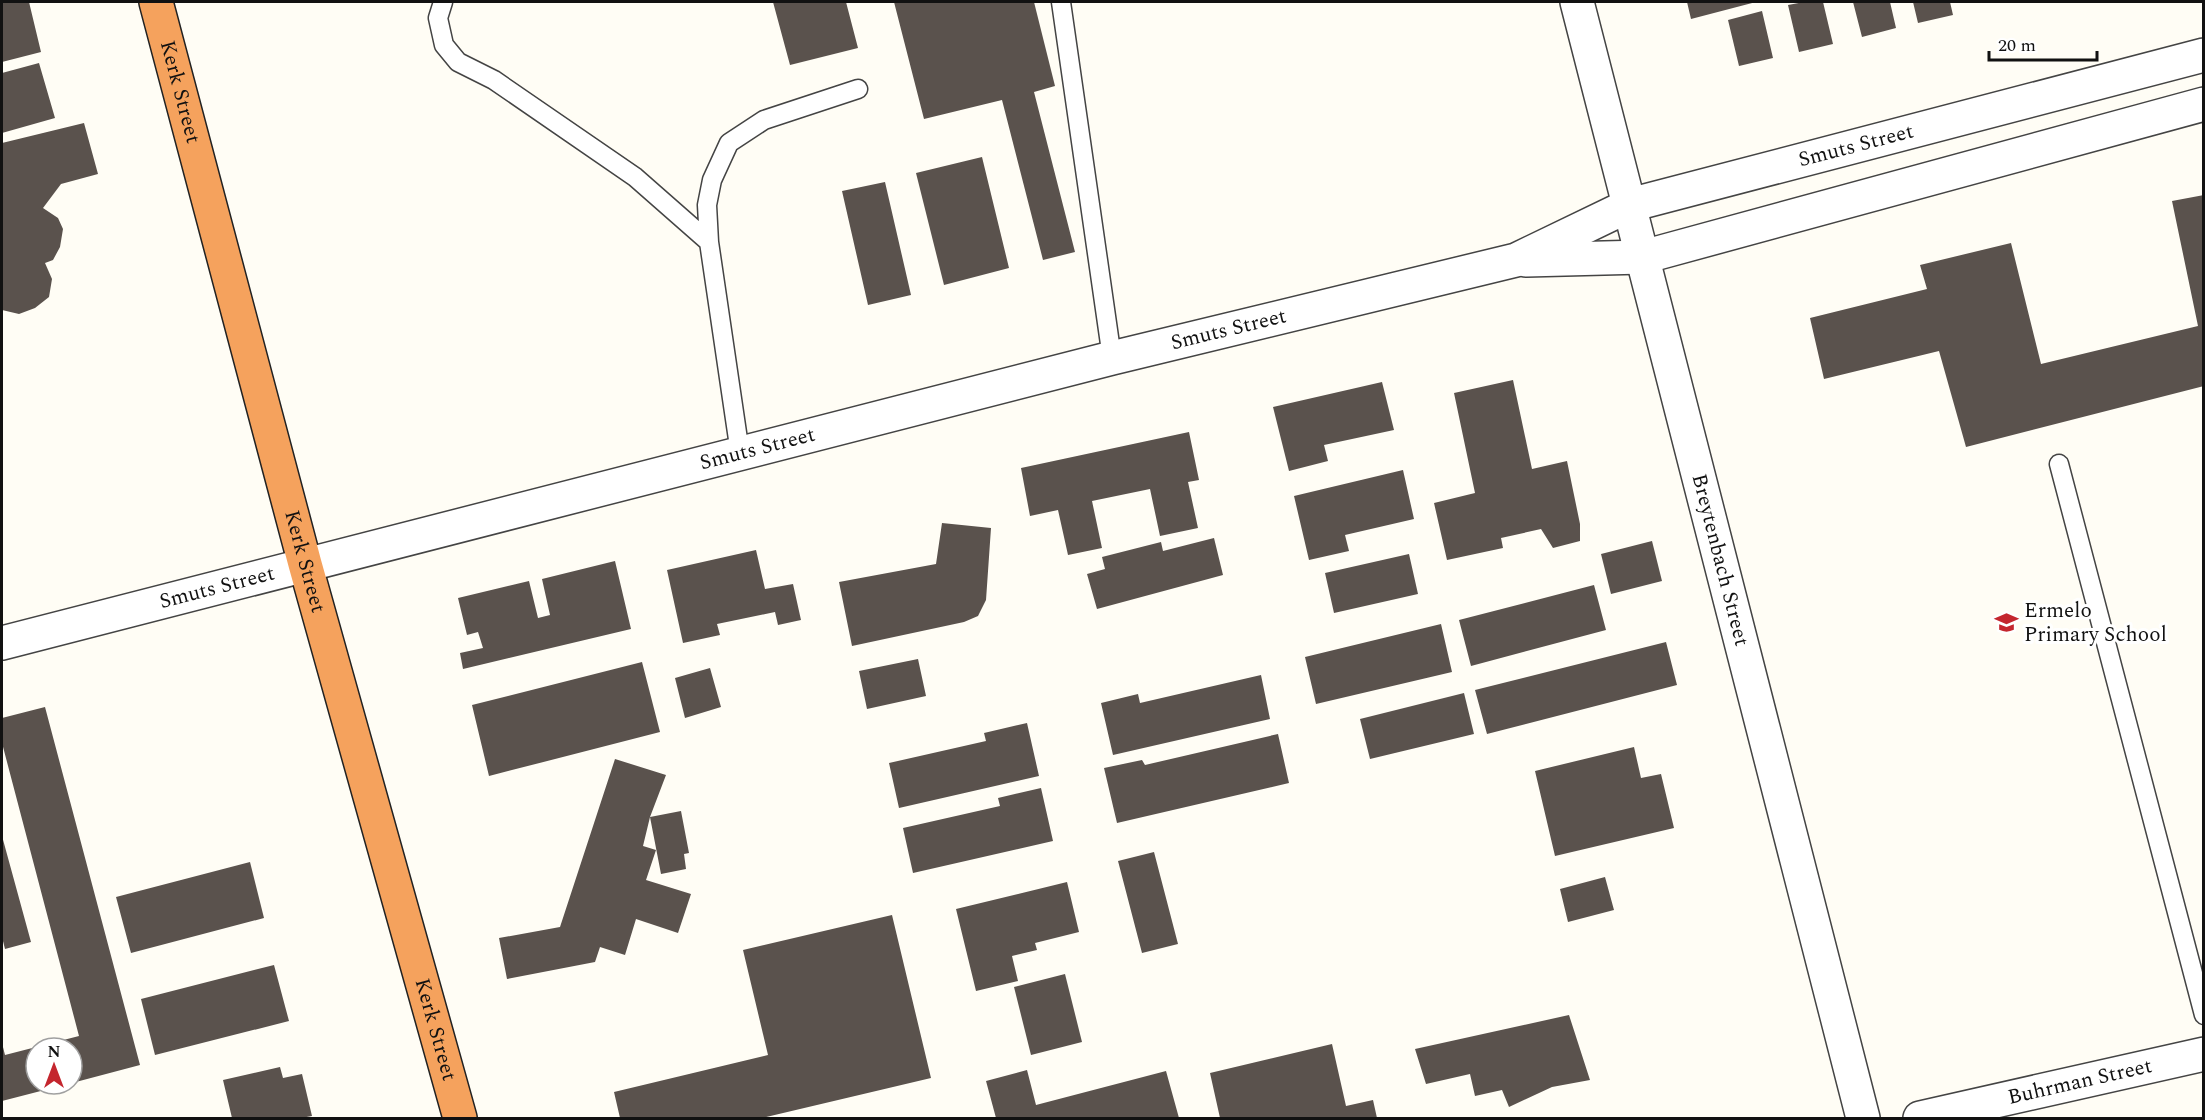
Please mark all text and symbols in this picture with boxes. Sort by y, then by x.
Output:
scale bar [1989,24,2097,62]
text: 20 m [1998,32,2036,59]
street label: Kerk Street [151,37,209,147]
street label: Smuts Street [1795,116,1917,176]
street label: Smuts Street [1168,300,1290,359]
street label: Smuts Street [696,419,819,479]
street label: Breytenbach Street [1683,470,1757,650]
street label: Kerk Street [275,507,334,617]
street label: Smuts Street [156,558,278,618]
place label: Ermelo Primary School [2024,595,2167,651]
school or university icon: Ermelo Primary School [1993,610,2019,636]
street label: Kerk Street [406,975,465,1085]
north arrow [24,1036,84,1096]
text: N [47,1040,61,1064]
street label: Buhrman Street [2005,1050,2155,1114]

